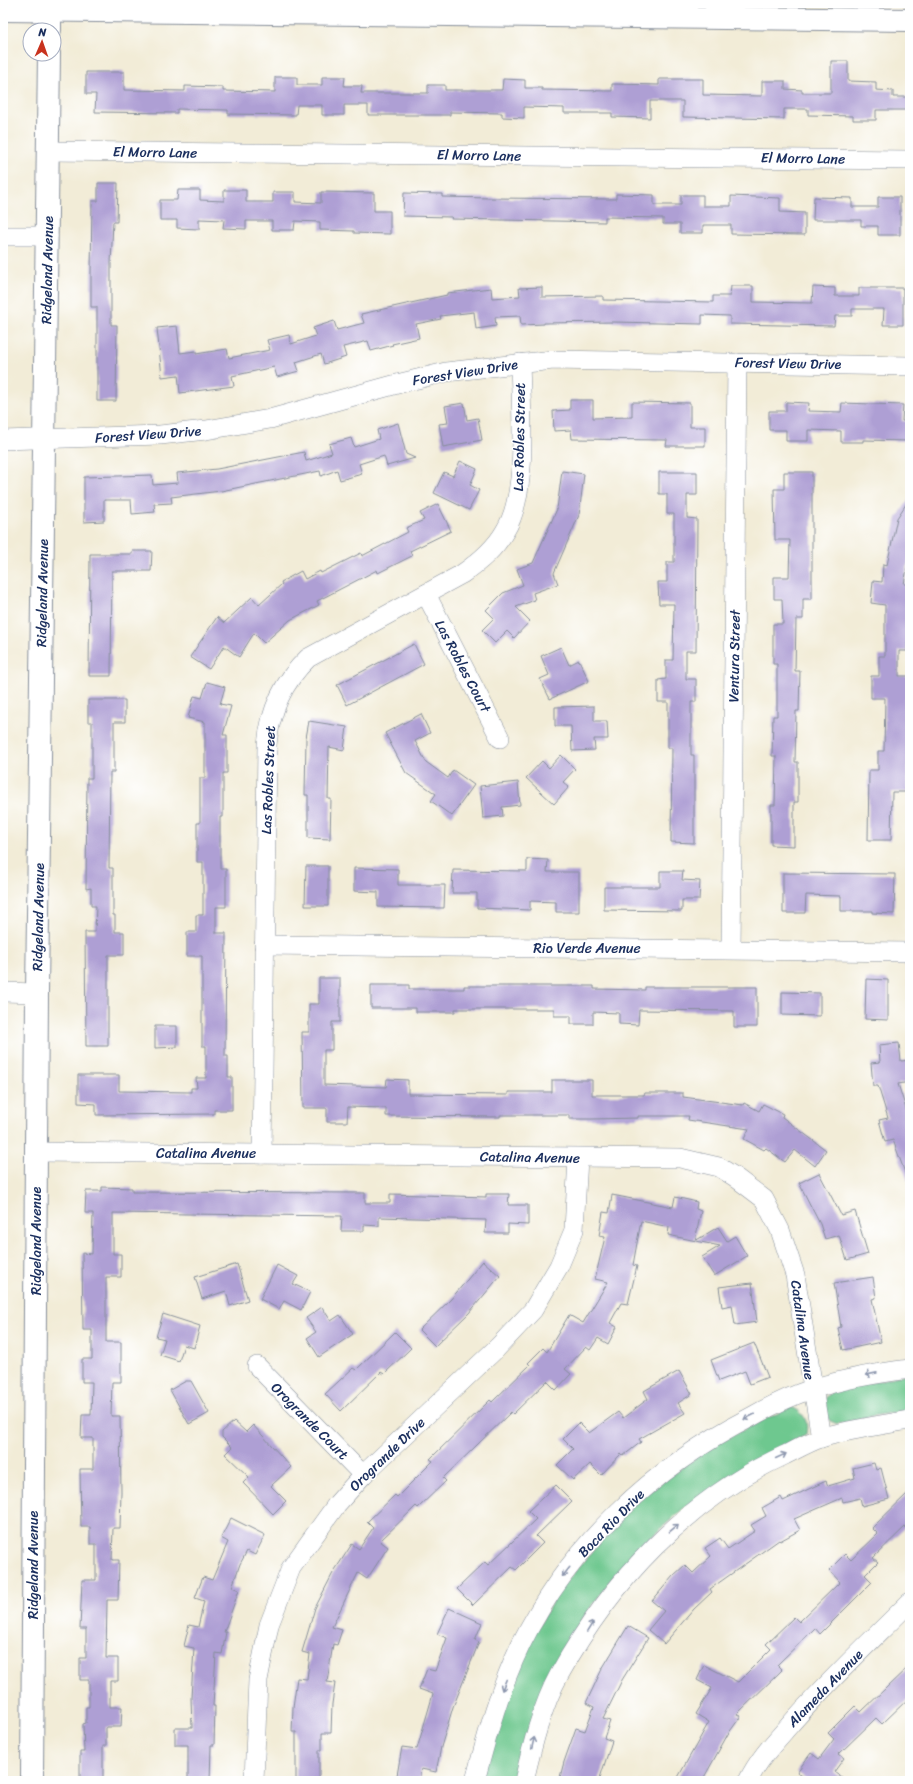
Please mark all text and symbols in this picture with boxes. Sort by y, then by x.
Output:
north arrow [22,22,62,62]
text: N [37,23,47,42]
street label: El Morro Lane [113,139,197,166]
street label: El Morro Lane [437,142,521,169]
street label: El Morro Lane [761,145,845,172]
street label: Ridgeland Avenue [34,215,61,324]
street label: Forest View Drive [735,350,842,377]
street label: Forest View Drive [411,352,520,393]
street label: Las Robles Street [506,382,533,492]
street label: Forest View Drive [94,418,202,451]
street label: Ridgeland Avenue [29,538,56,647]
street label: Ventura Street [721,608,748,703]
street label: Las Robles Court [428,615,498,718]
street label: Las Robles Street [254,725,283,835]
street label: Ridgeland Avenue [25,862,52,971]
street label: Rio Verde Avenue [533,936,641,961]
street label: Catalina Avenue [156,1141,256,1166]
street label: Catalina Avenue [480,1144,580,1171]
street label: Ridgeland Avenue [24,1187,49,1295]
street label: Catalina Avenue [783,1279,822,1381]
one-way arrow [865,1371,878,1379]
street label: Orogrande Court [265,1376,355,1466]
street label: Orogrande Drive [343,1411,432,1498]
one-way arrow [744,1414,756,1421]
one-way arrow [775,1452,787,1460]
street label: Boca Rio Drive [572,1483,651,1564]
street label: Ridgeland Avenue [21,1511,46,1619]
one-way arrow [669,1524,679,1533]
one-way arrow [562,1566,570,1577]
one-way arrow [586,1621,594,1633]
street label: Alameda Avenue [781,1643,870,1734]
one-way arrow [500,1679,508,1691]
one-way arrow [530,1737,538,1750]

